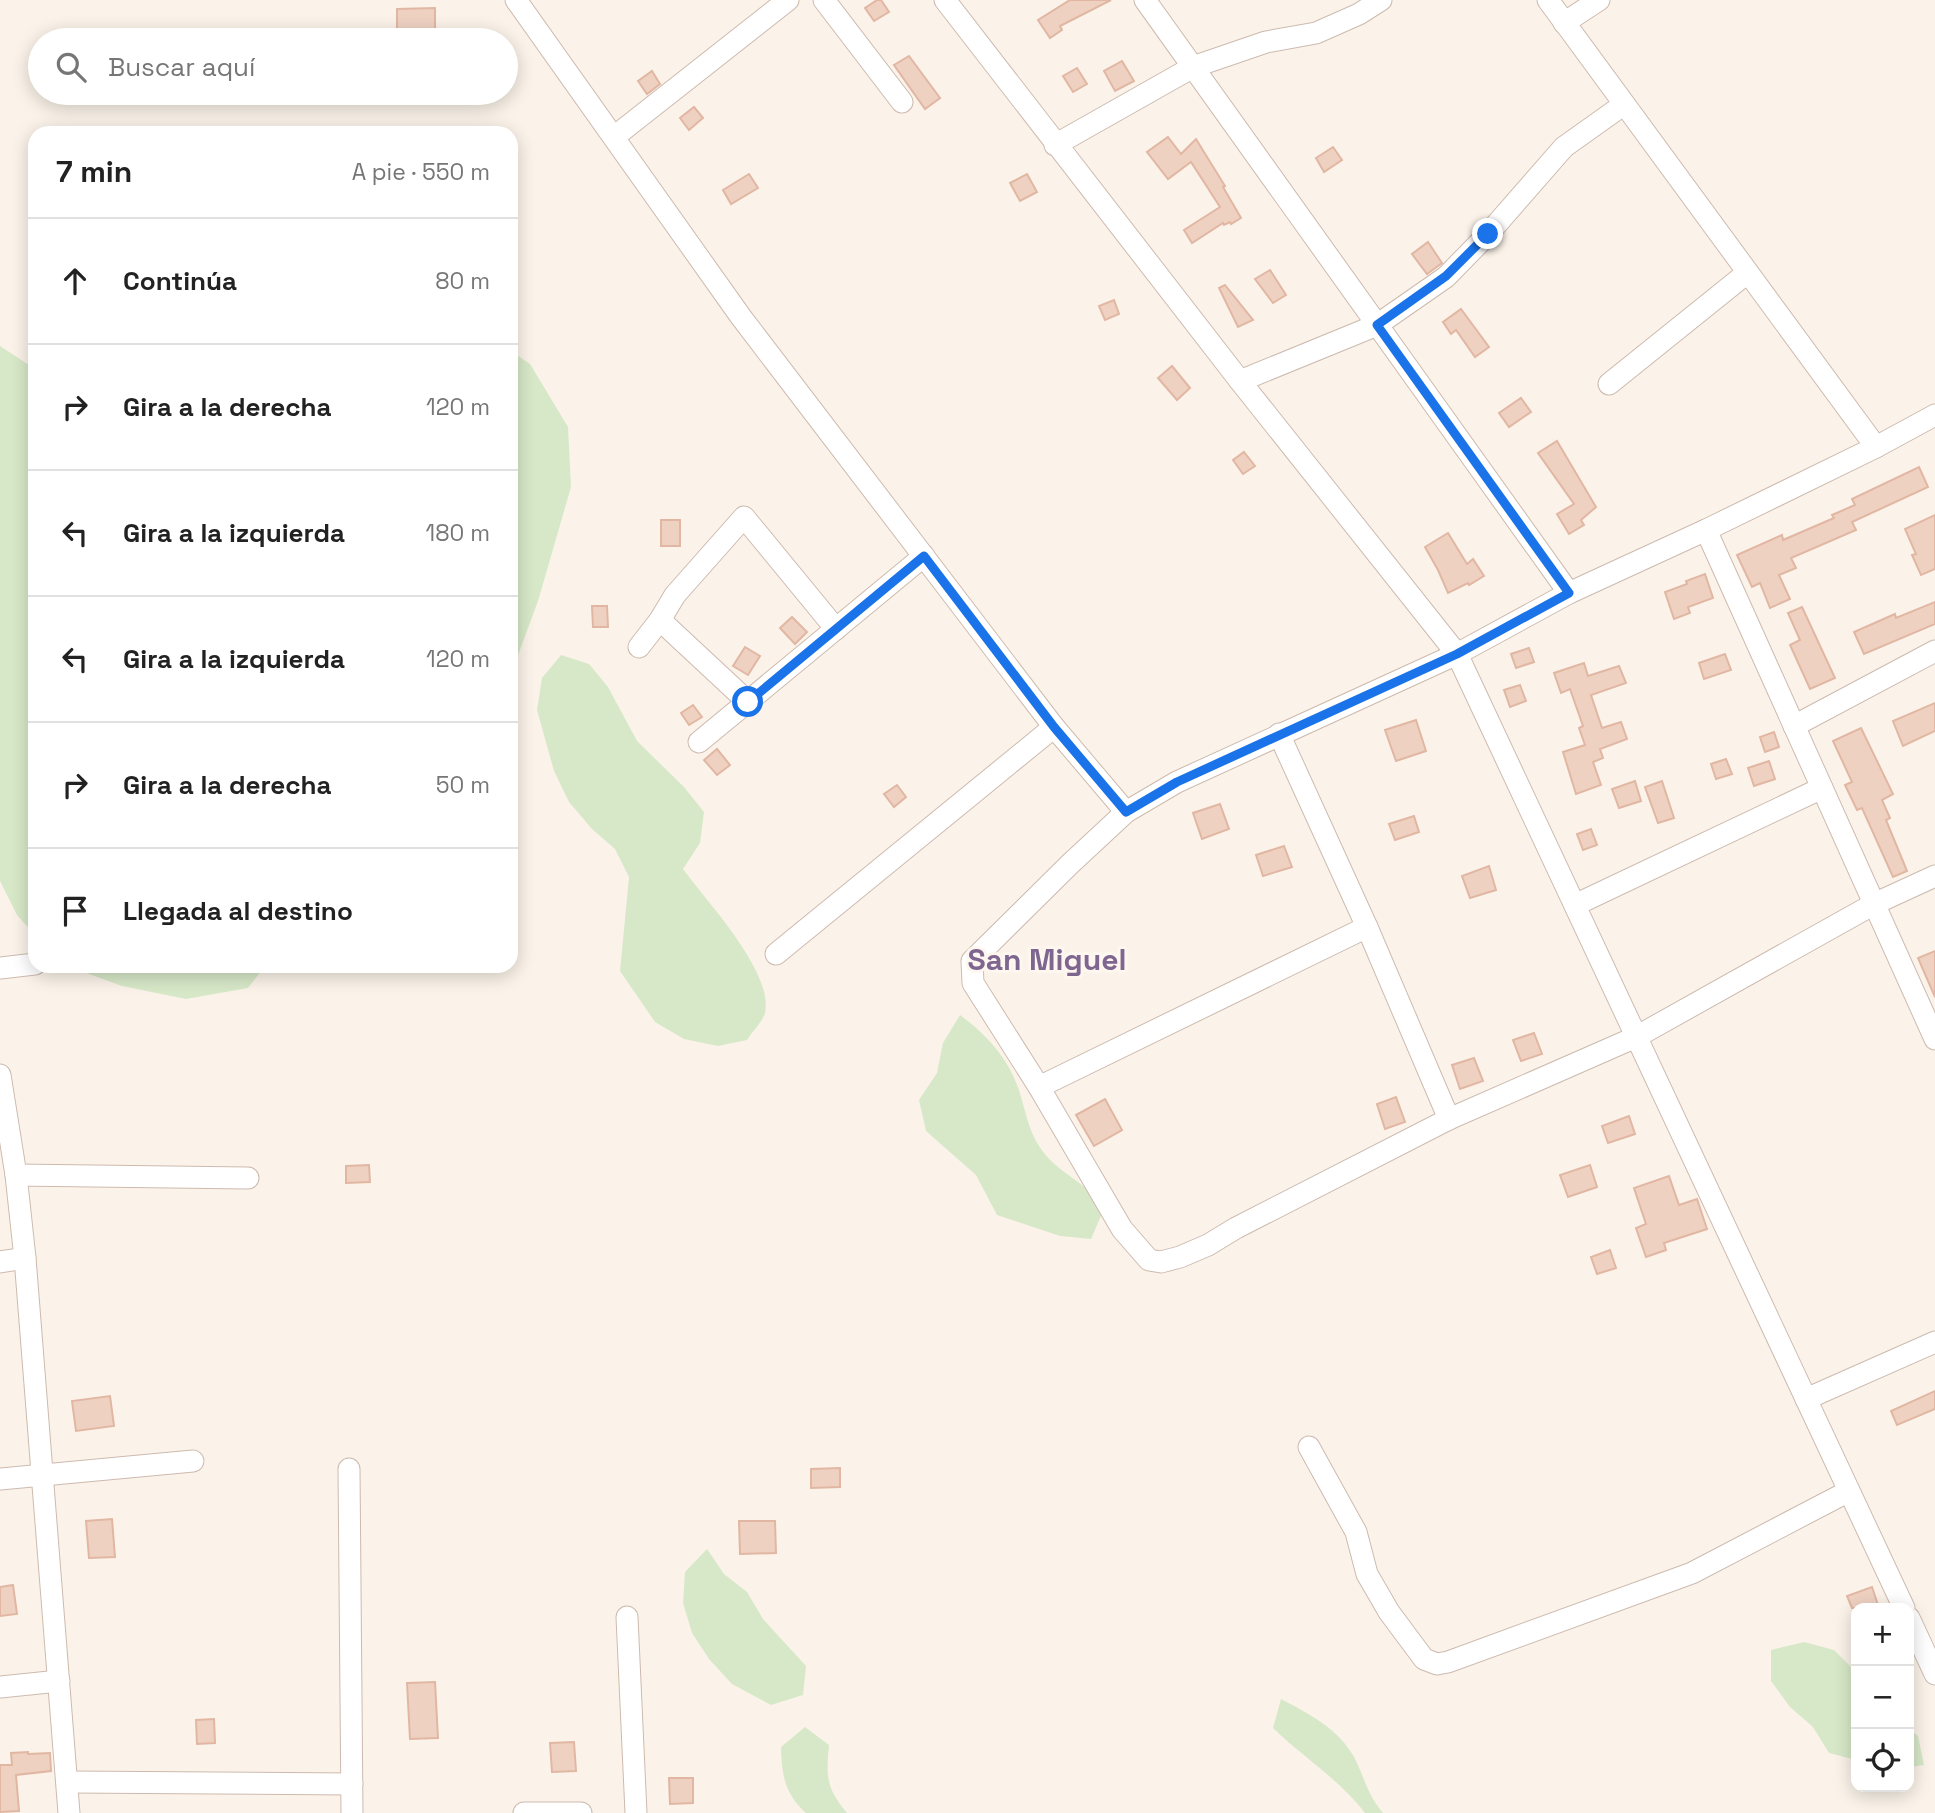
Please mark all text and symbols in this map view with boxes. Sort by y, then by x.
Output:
search box [28,28,518,105]
icon: search [52,48,90,86]
text: Buscar aquí [108,50,255,84]
text: 7 min [56,152,132,191]
text: A pie · 550 m [352,157,490,187]
route end [1472,218,1503,249]
icon: ahead [56,262,94,300]
text: Continúa [123,264,237,298]
text: 80 m [435,266,490,296]
icon: right [56,388,94,426]
text: Gira a la derecha [123,390,332,424]
text: 120 m [426,392,490,422]
icon: left [56,514,94,552]
text: Gira a la izquierda [123,516,345,550]
text: 180 m [426,518,490,548]
icon: left [56,640,94,678]
text: Gira a la izquierda [123,642,345,676]
text: 120 m [426,644,490,674]
route start [732,686,763,717]
icon: right [56,766,94,804]
text: Gira a la derecha [123,768,332,802]
text: 50 m [436,770,490,800]
icon: arrive [56,892,94,930]
text: Llegada al destino [123,894,353,928]
district label: San Miguel [968,940,1126,979]
map controls [1851,1603,1914,1792]
button: + [1851,1603,1914,1666]
button: − [1851,1666,1914,1729]
button: locate [1851,1729,1914,1792]

